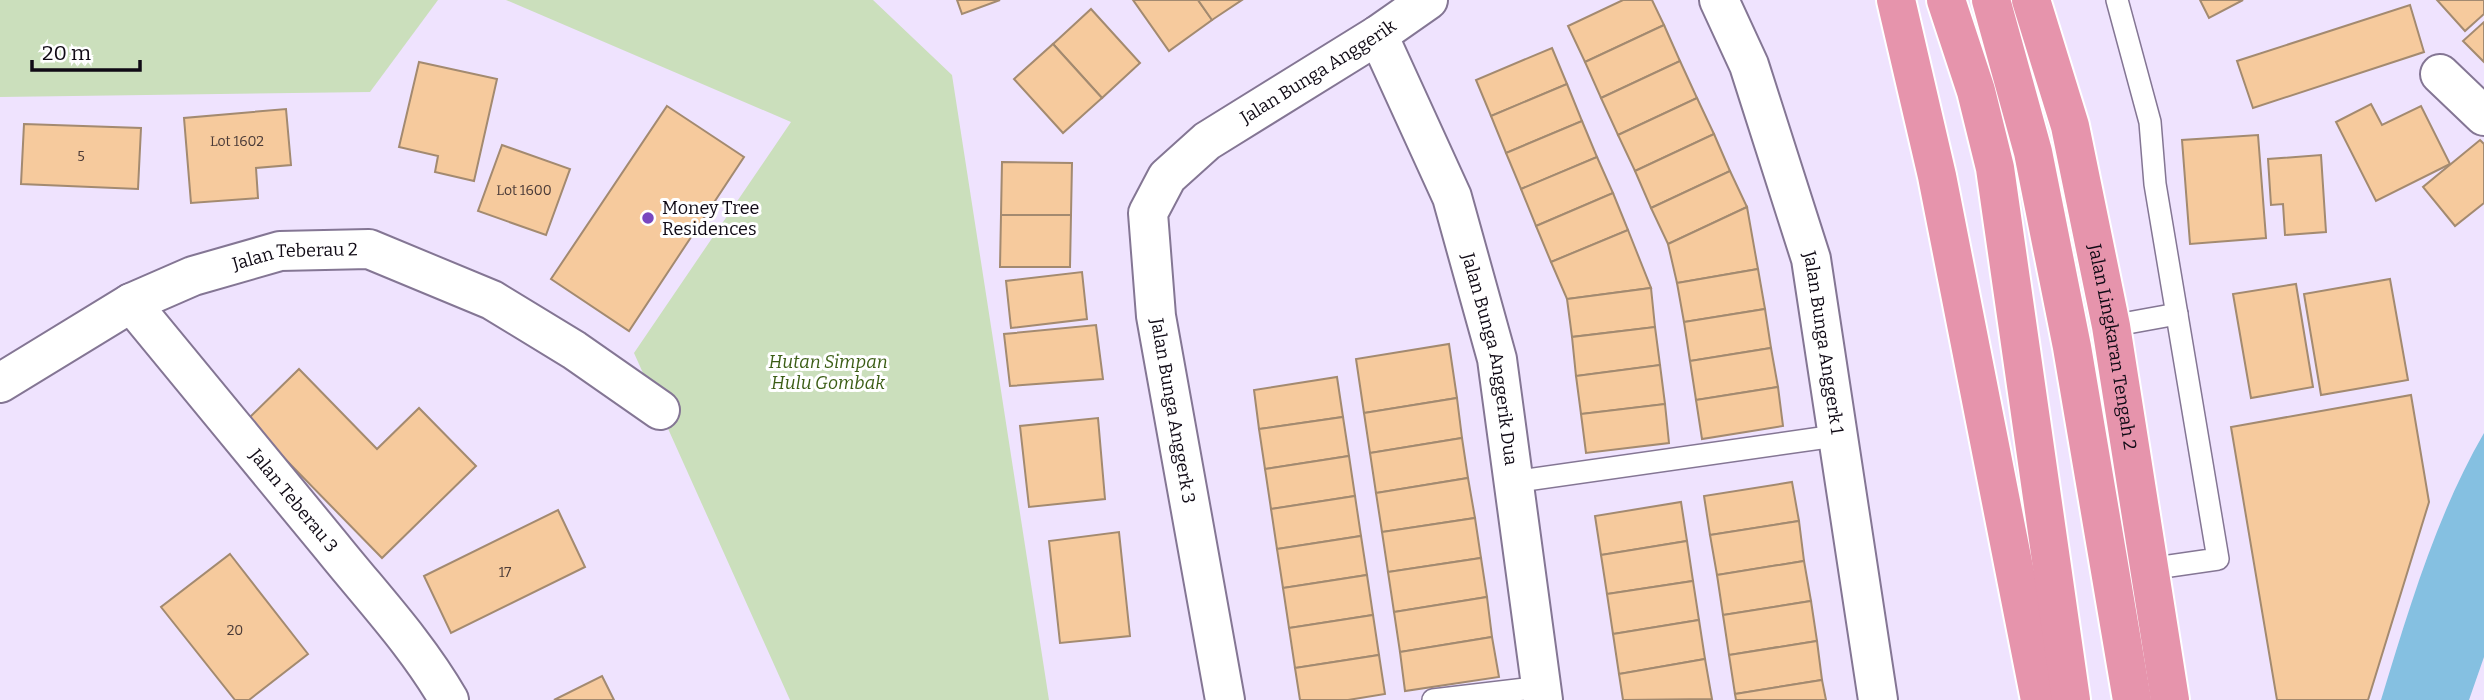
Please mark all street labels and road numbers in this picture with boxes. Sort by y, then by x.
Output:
street label: Jalan Bunga Anggerik [1235,14,1401,129]
street label: Jalan Teberau 2 [229,238,358,275]
street label: Jalan Lingkaran Tengah 2 [2083,241,2141,451]
street label: Jalan Bunga Anggerk 1 [1798,247,1849,437]
street label: Jalan Bunga Anggerik Dua [1457,249,1522,467]
street label: Jalan Bunga Anggerk 3 [1146,316,1200,505]
street label: Jalan Teberau 3 [244,444,343,557]

